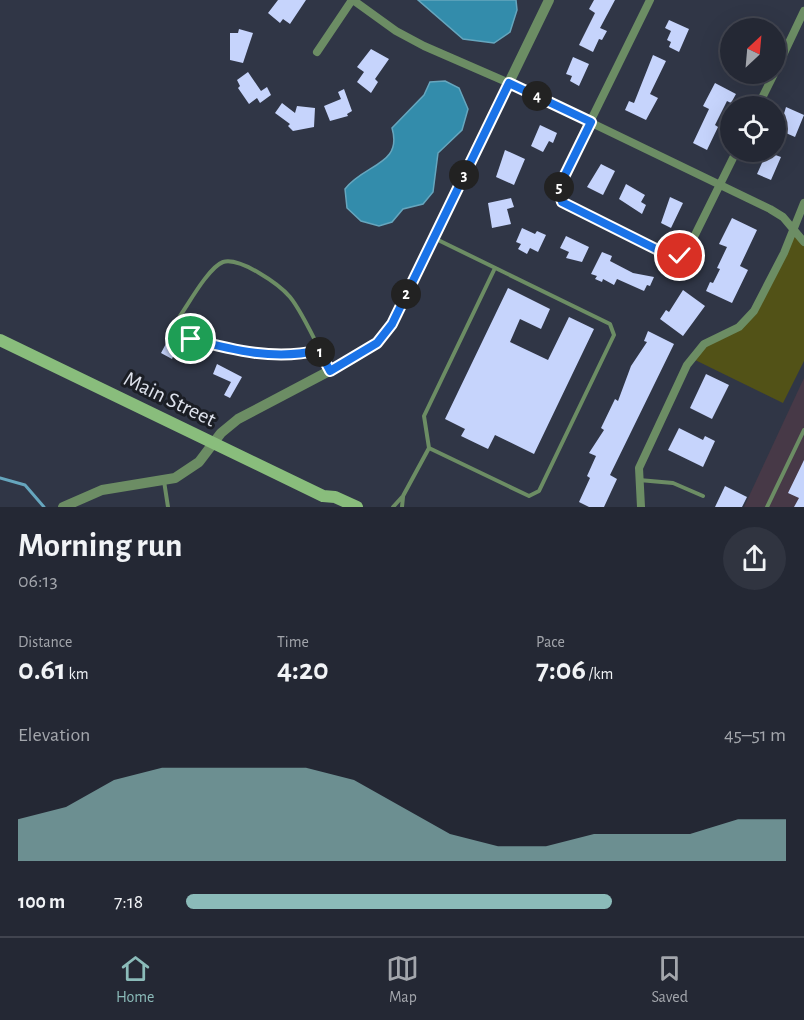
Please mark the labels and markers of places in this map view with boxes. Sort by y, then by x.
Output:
pin: 4 [522,81,552,111]
pin: 3 [449,160,479,190]
pin: 5 [544,172,574,202]
pin [654,230,705,281]
pin: 2 [391,279,421,309]
pin [165,313,216,364]
pin: 1 [305,337,335,367]

